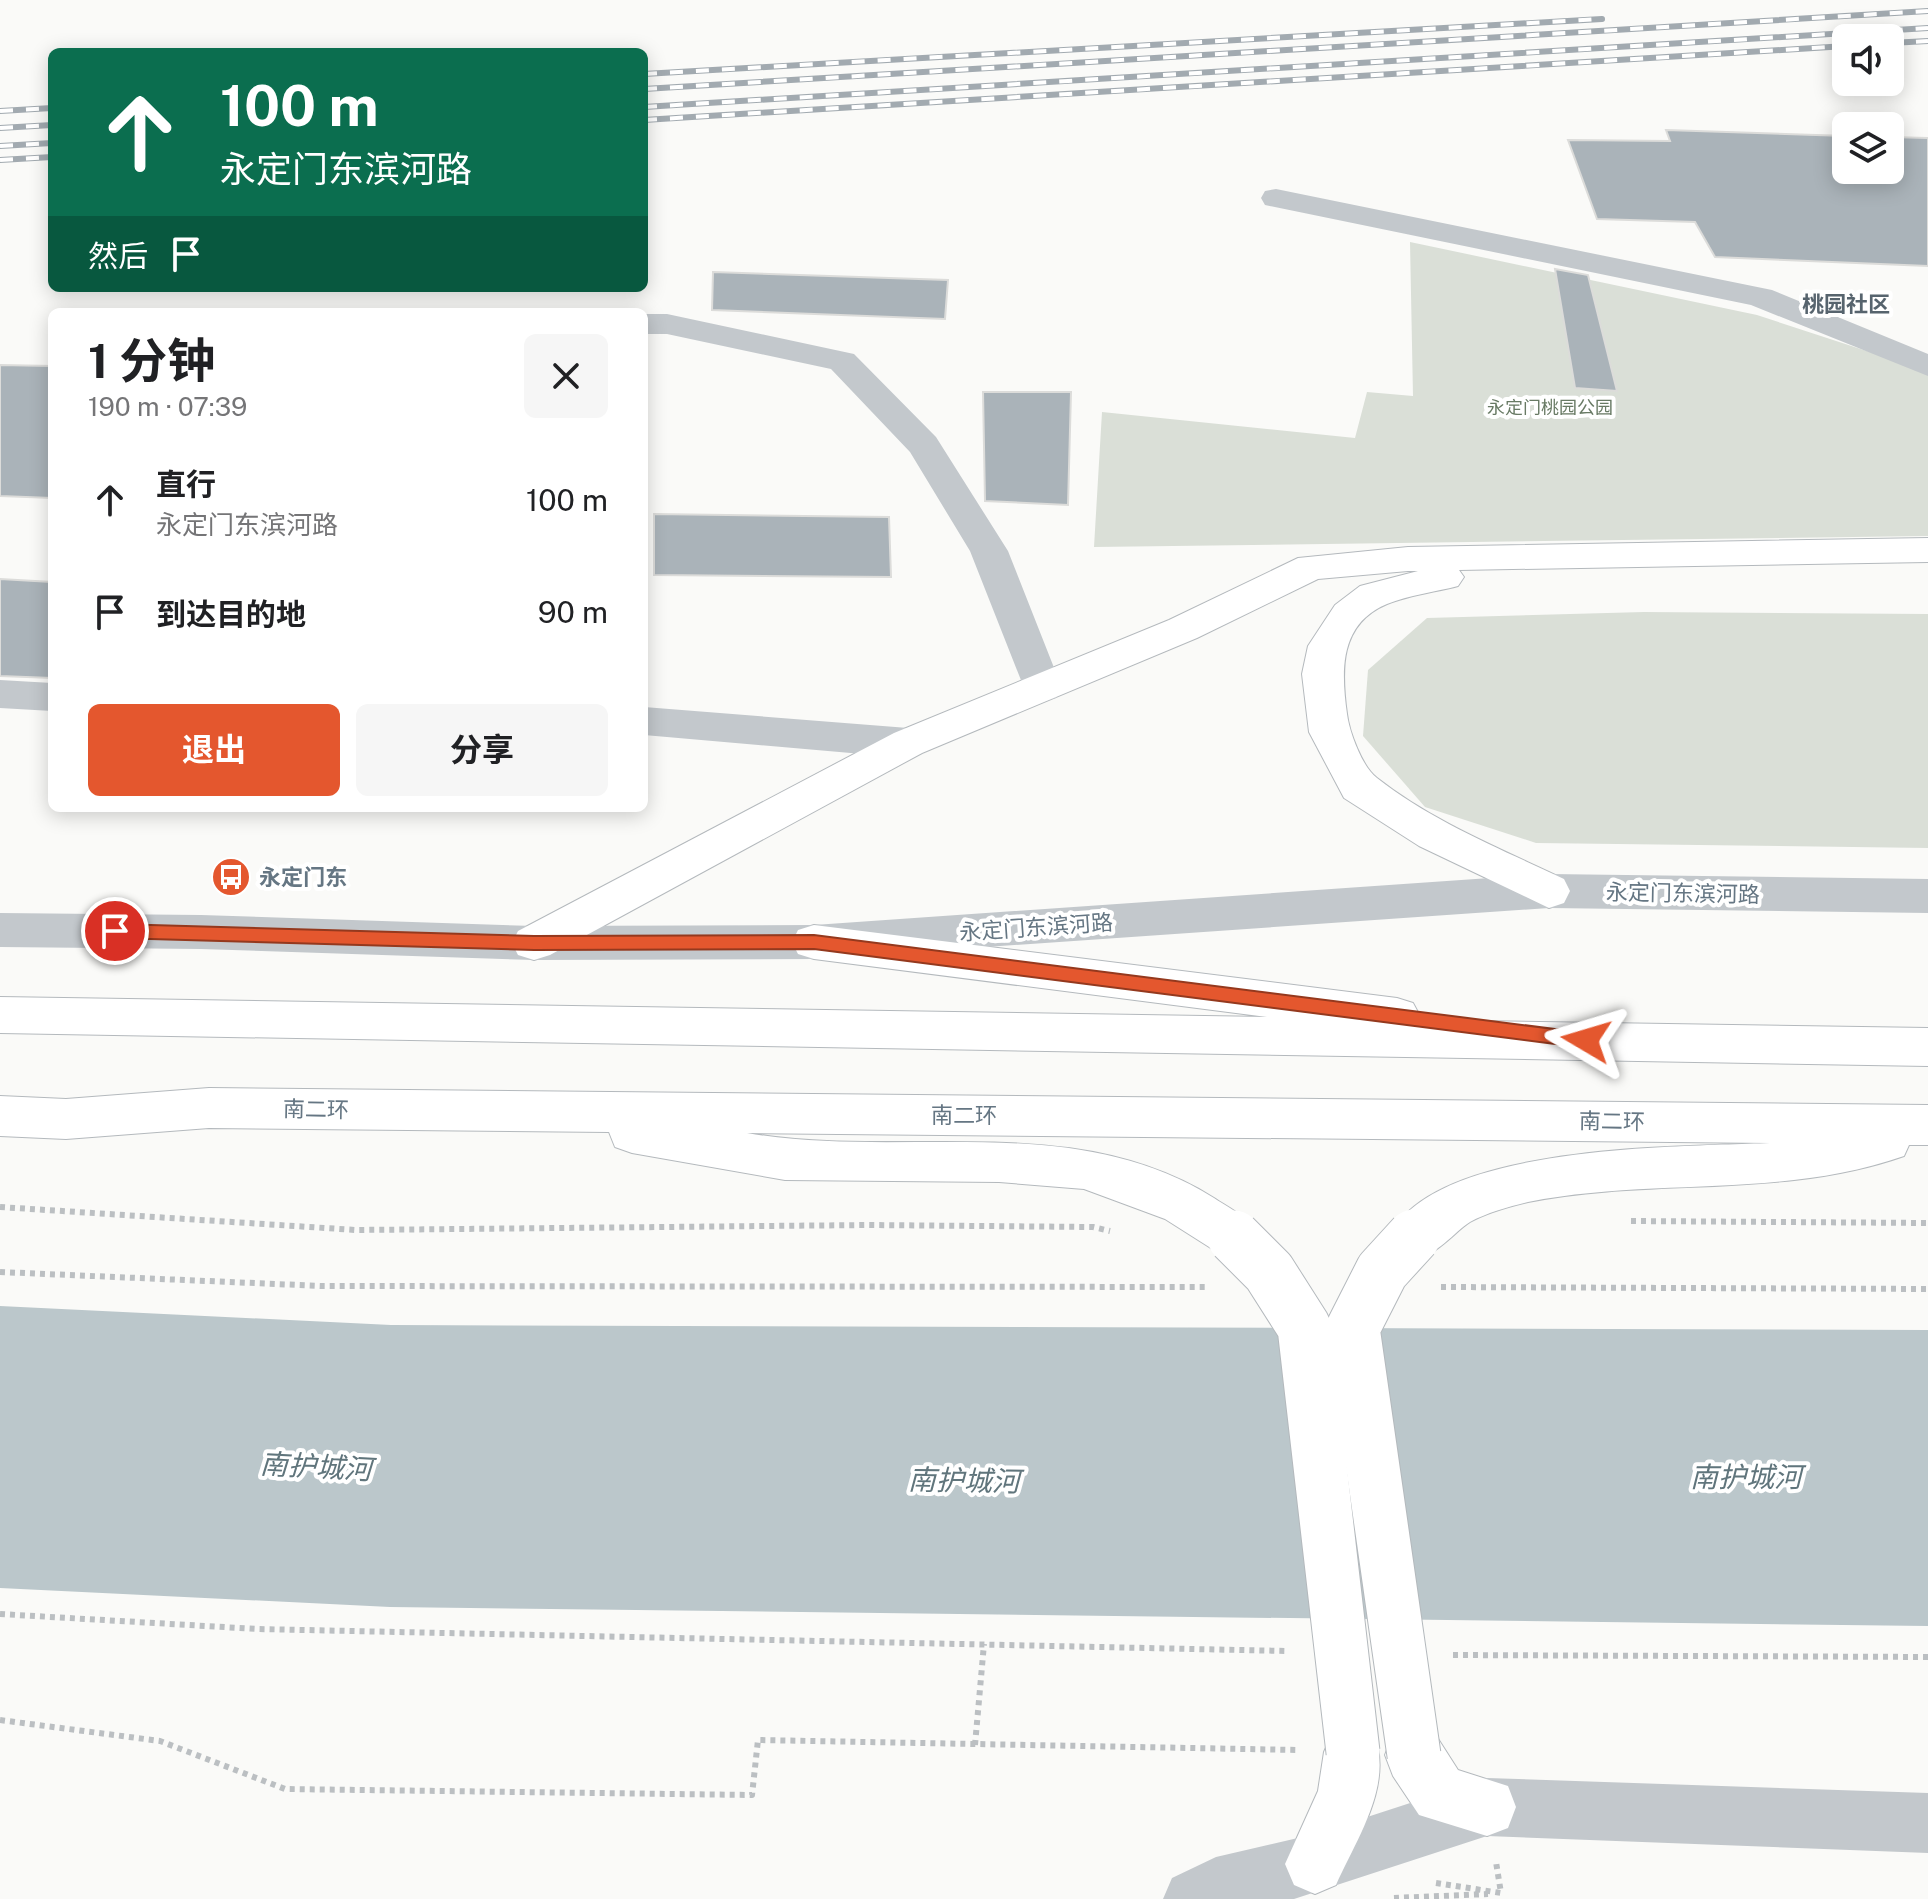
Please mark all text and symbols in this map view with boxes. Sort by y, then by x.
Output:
map controls [1832,24,1904,184]
button: sound [1832,24,1904,96]
text: 100 m [220,73,379,139]
icon: ahead [88,80,192,184]
button: layers [1832,112,1904,184]
text: 永定门东滨河路 [220,148,472,190]
icon: arrive [164,232,208,276]
text: 然后 [88,238,148,274]
district label: 桃园社区 [1802,291,1890,317]
text: 1 分钟 [88,332,215,389]
button: close [524,334,608,418]
text: 190 m · 07:39 [88,391,247,422]
park label: 永定门桃园公园 [1487,397,1613,418]
text: 直行 [156,466,216,502]
icon: ahead [88,478,132,522]
text: 100 m [526,482,608,518]
text: 永定门东滨河路 [156,509,338,540]
icon: arrive [88,590,132,634]
text: 90 m [538,594,608,630]
text: 到达目的地 [156,596,306,632]
button: 退出 [88,704,340,796]
button: 分享 [356,704,608,796]
bus stop icon: 永定门东 [210,856,252,898]
place label: 永定门东 [259,864,347,890]
street label: 永定门东滨河路 [1606,879,1760,907]
pin [81,897,149,965]
icon: arrive [93,909,137,953]
street label: 永定门东滨河路 [958,909,1114,945]
position arrow [1544,998,1628,1082]
street label: 南二环 [283,1095,349,1123]
street label: 南二环 [931,1102,997,1128]
street label: 南二环 [1579,1107,1645,1135]
water label: 南护城河 [259,1447,378,1486]
water label: 南护城河 [1690,1460,1807,1493]
water label: 南护城河 [908,1463,1025,1498]

